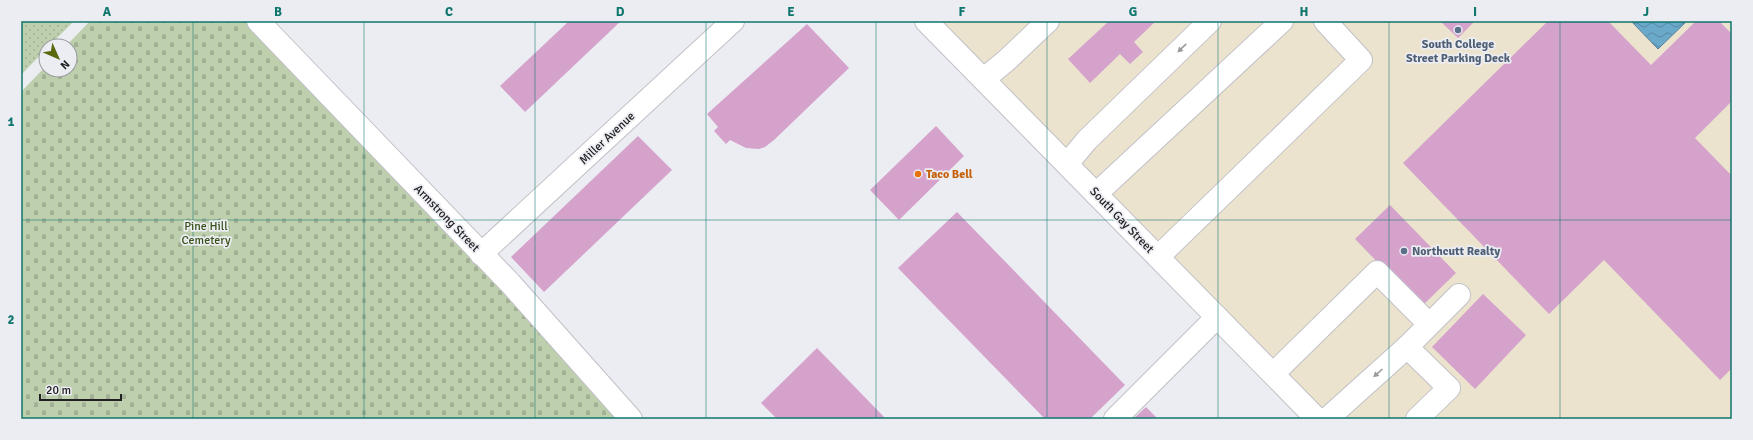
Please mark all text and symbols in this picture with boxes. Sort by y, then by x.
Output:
text: A [103,4,112,20]
text: B [274,4,282,20]
text: C [445,4,453,20]
text: D [616,4,625,20]
text: E [787,4,795,20]
text: F [959,4,966,20]
text: G [1129,4,1137,20]
text: H [1300,4,1308,20]
text: I [1473,4,1477,20]
text: J [1643,4,1649,20]
marker: South College Street Parking Deck [1453,25,1463,35]
place label: South College Street Parking Deck [1406,37,1511,66]
north arrow [38,38,78,78]
one-way arrow [1177,43,1187,53]
text: N [57,57,72,72]
street label: Miller Avenue [577,109,638,168]
text: 1 [7,114,15,130]
place label: Taco Bell [926,167,973,182]
marker: Taco Bell [913,169,923,179]
street label: Armstrong Street [411,181,483,255]
street label: South Gay Street [1086,184,1157,256]
park label: Pine Hill Cemetery [181,219,231,248]
place label: Northcutt Realty [1412,244,1500,259]
marker: Northcutt Realty [1399,246,1409,256]
text: 2 [7,312,15,328]
one-way arrow [1373,368,1383,377]
scale bar [40,376,121,402]
text: 20 m [46,383,71,398]

